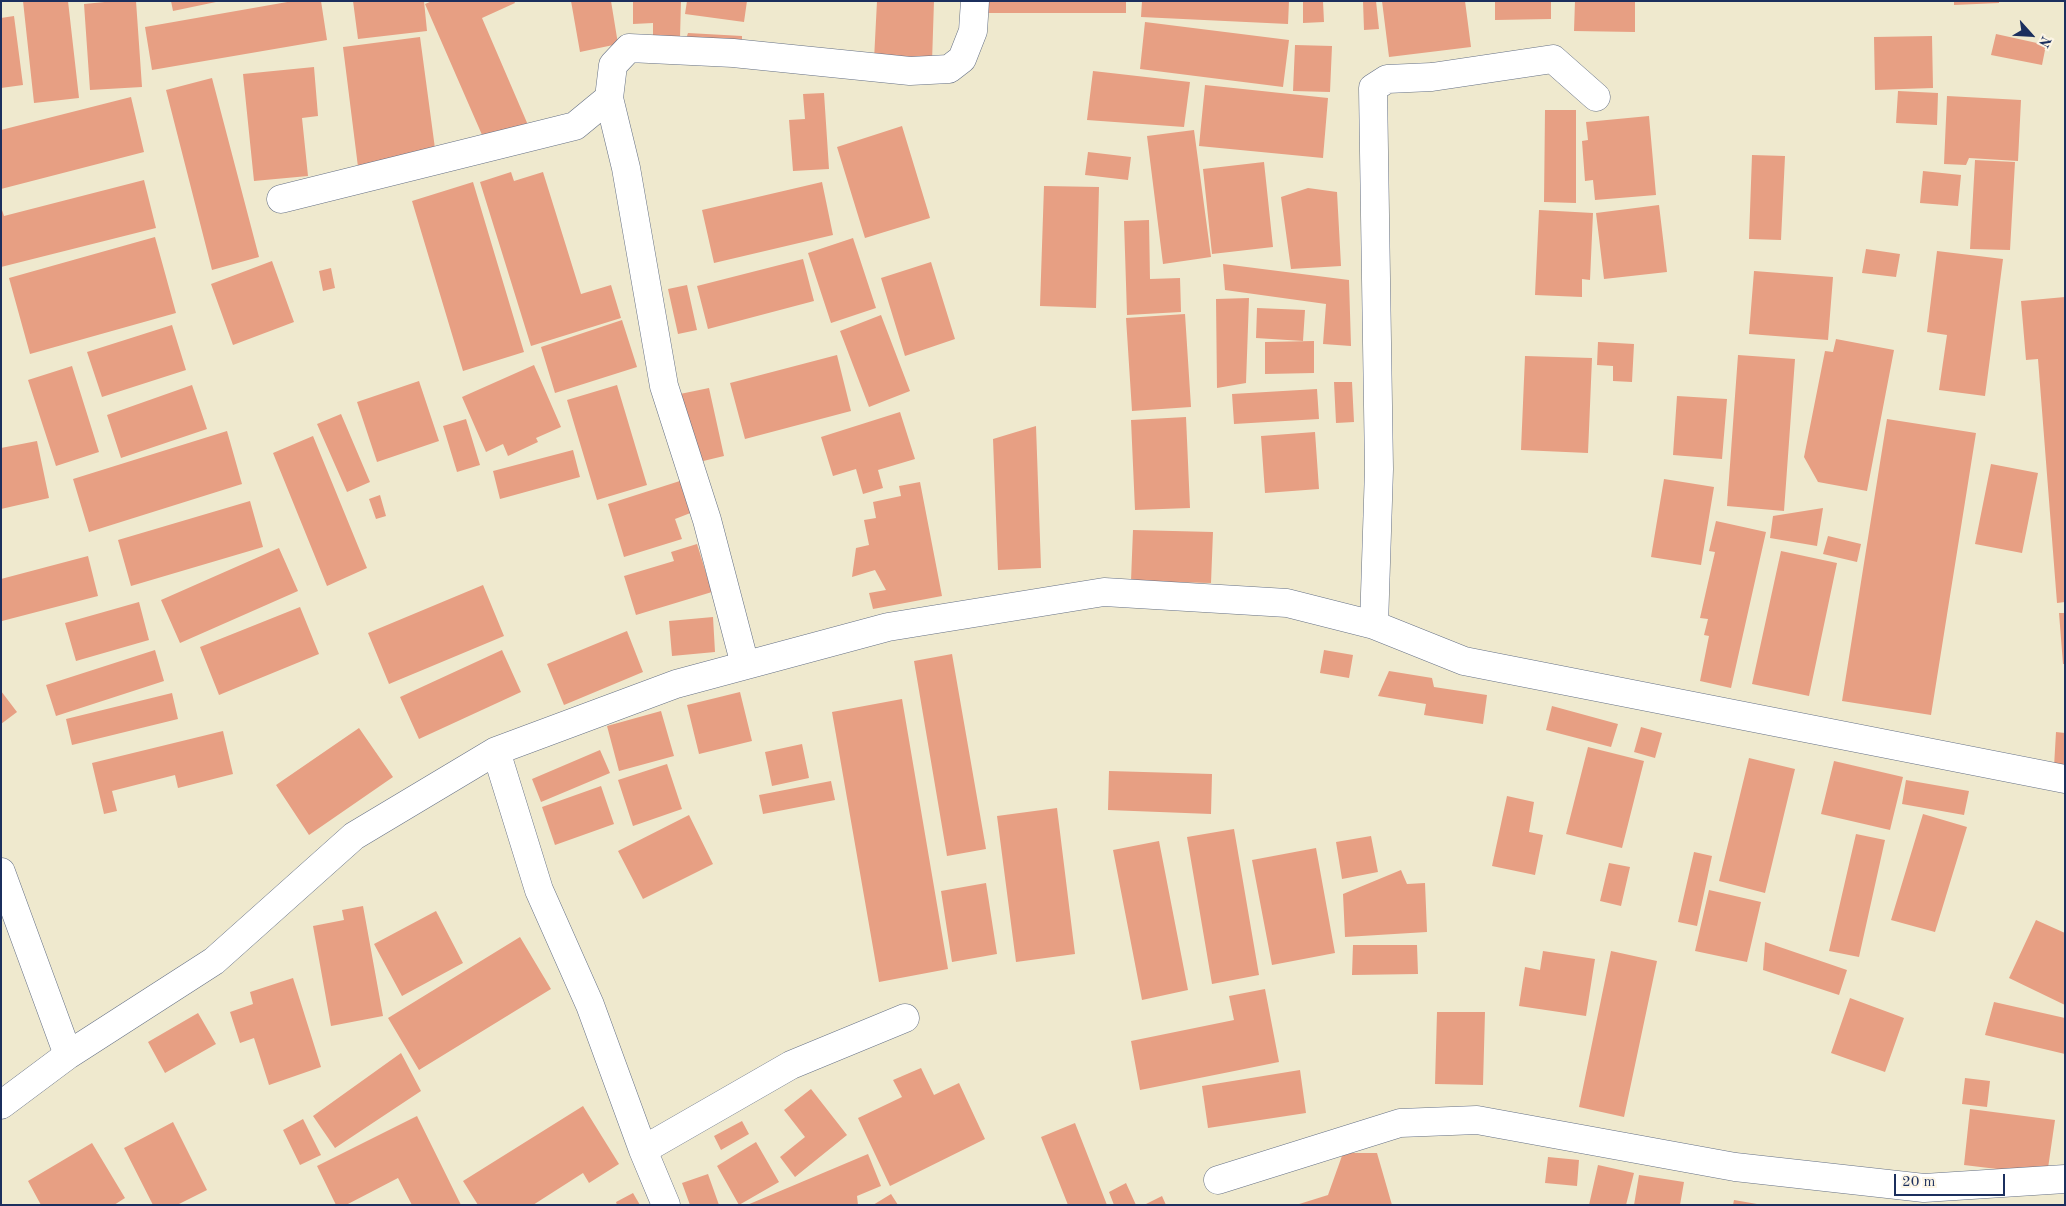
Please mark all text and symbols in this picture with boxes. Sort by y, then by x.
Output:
north arrow [2006,10,2056,60]
text: N [2036,34,2053,49]
scale bar [1896,1164,2007,1196]
text: 20 m [1902,1175,1936,1190]

